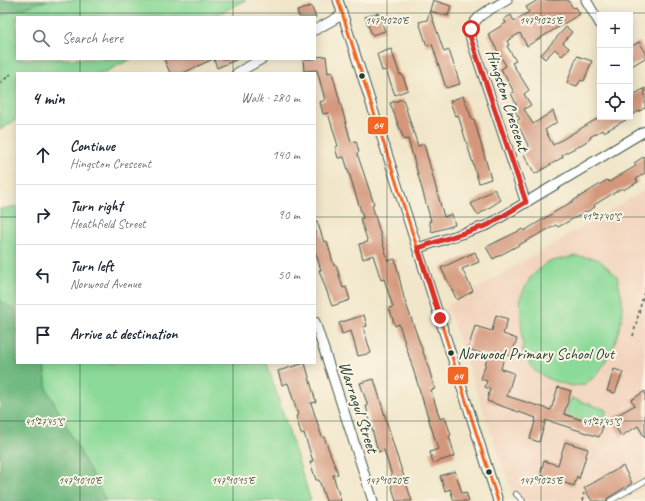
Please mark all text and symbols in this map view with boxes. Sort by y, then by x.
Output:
map controls [597,12,633,120]
button: + [597,12,633,48]
text: 147°10'20"E [365,14,410,27]
text: 147°10'25"E [519,14,564,27]
search box [16,16,316,60]
route start [462,20,480,38]
icon: search [30,27,52,49]
text: Search here [62,29,123,48]
street label: Hingston Crescent [481,46,535,156]
button: − [597,48,633,84]
unlabelled marker [357,71,367,81]
button: locate [597,84,633,120]
text: 4 min [32,88,65,109]
text: Walk · 280 m [241,90,300,106]
line badge: 64 [367,116,389,135]
text: 64 [373,118,385,132]
text: Continue [70,137,115,156]
icon: ahead [32,144,54,166]
text: 140 m [272,147,300,163]
text: Hingston Crescent [70,156,151,172]
text: Turn right [70,197,123,216]
icon: right [32,204,54,226]
text: 90 m [278,207,300,223]
text: 41°27'40"S [582,210,622,223]
text: Heathfield Street [70,216,146,232]
text: Turn left [70,257,113,276]
icon: left [32,264,54,286]
text: 50 m [278,267,300,283]
text: Norwood Avenue [70,276,141,292]
route end [431,309,449,327]
icon: arrive [32,324,54,346]
text: Arrive at destination [70,325,177,344]
place label: Norwood Primary School Out [458,344,616,364]
marker: Norwood Primary School Out [446,348,456,358]
street label: Warragul Street [334,359,384,458]
line badge: 64 [447,366,469,385]
text: 64 [453,369,465,383]
text: 41°27'45"S [25,415,65,428]
text: 41°27'45"S [582,415,622,428]
unlabelled marker [484,467,494,477]
text: 147°10'10"E [58,474,103,487]
text: 147°10'15"E [211,474,256,487]
text: 147°10'20"E [365,474,410,487]
text: 147°10'25"E [519,474,564,487]

